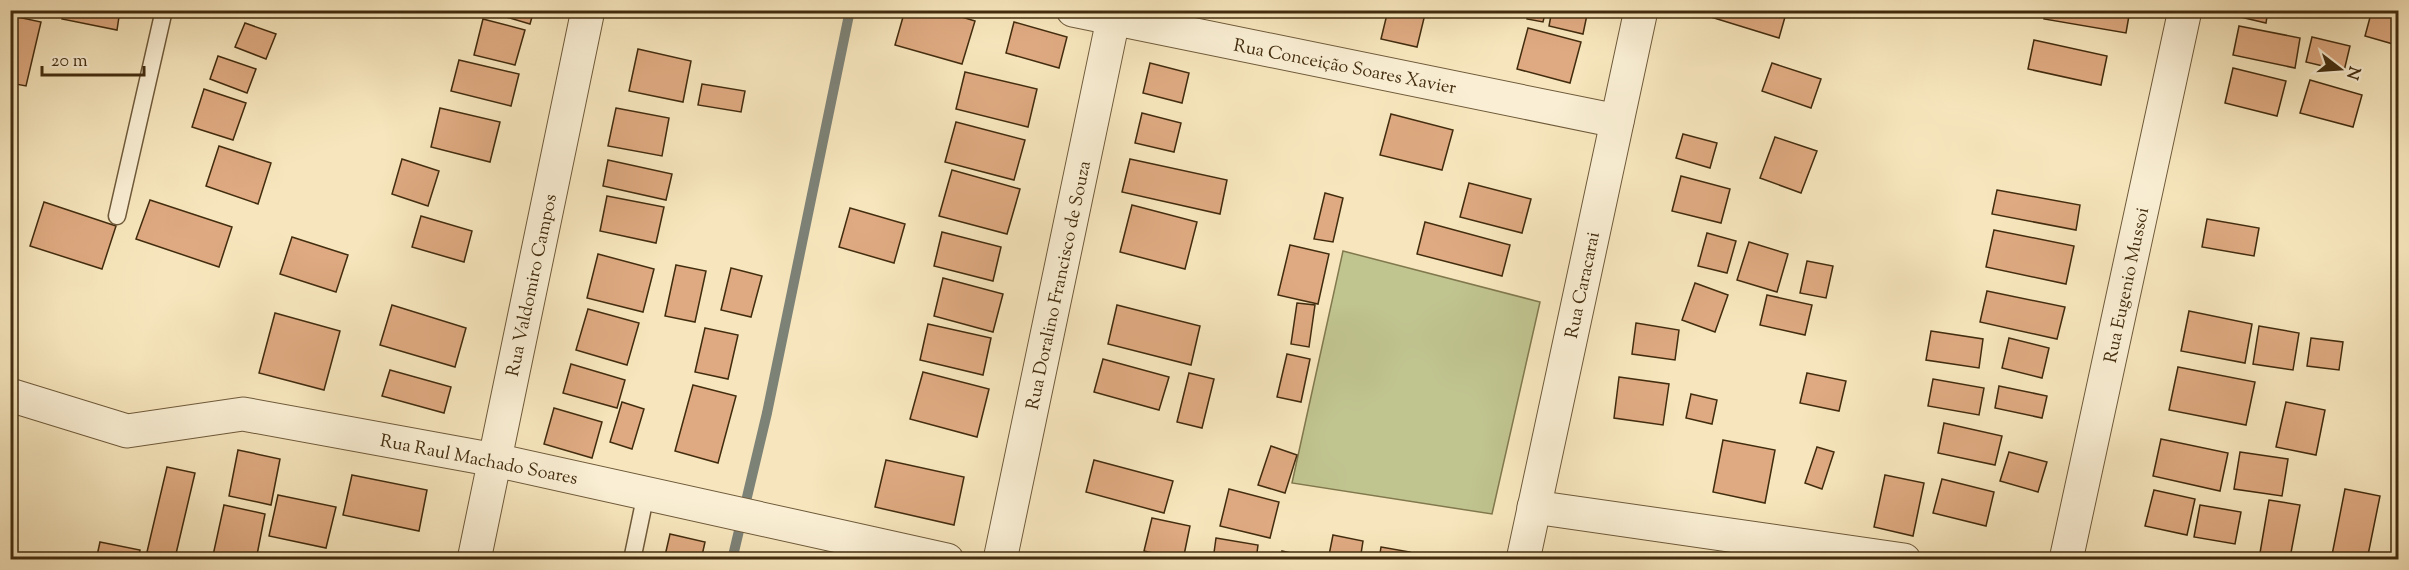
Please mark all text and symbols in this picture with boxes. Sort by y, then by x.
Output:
street label: Rua Conceição Soares Xavier [1231,34,1458,102]
scale bar [42,39,144,77]
north arrow [2310,39,2370,99]
text: 20 m [51,49,88,75]
text: N [2339,63,2365,82]
street label: Rua Doralino Francisco de Souza [1021,159,1099,412]
street label: Rua Valdomiro Campos [501,192,565,379]
street label: Rua Eugenio Mussoi [2099,205,2157,366]
street label: Rua Caracarai [1560,230,1608,341]
street label: Rua Raul Machado Soares [378,429,580,493]

